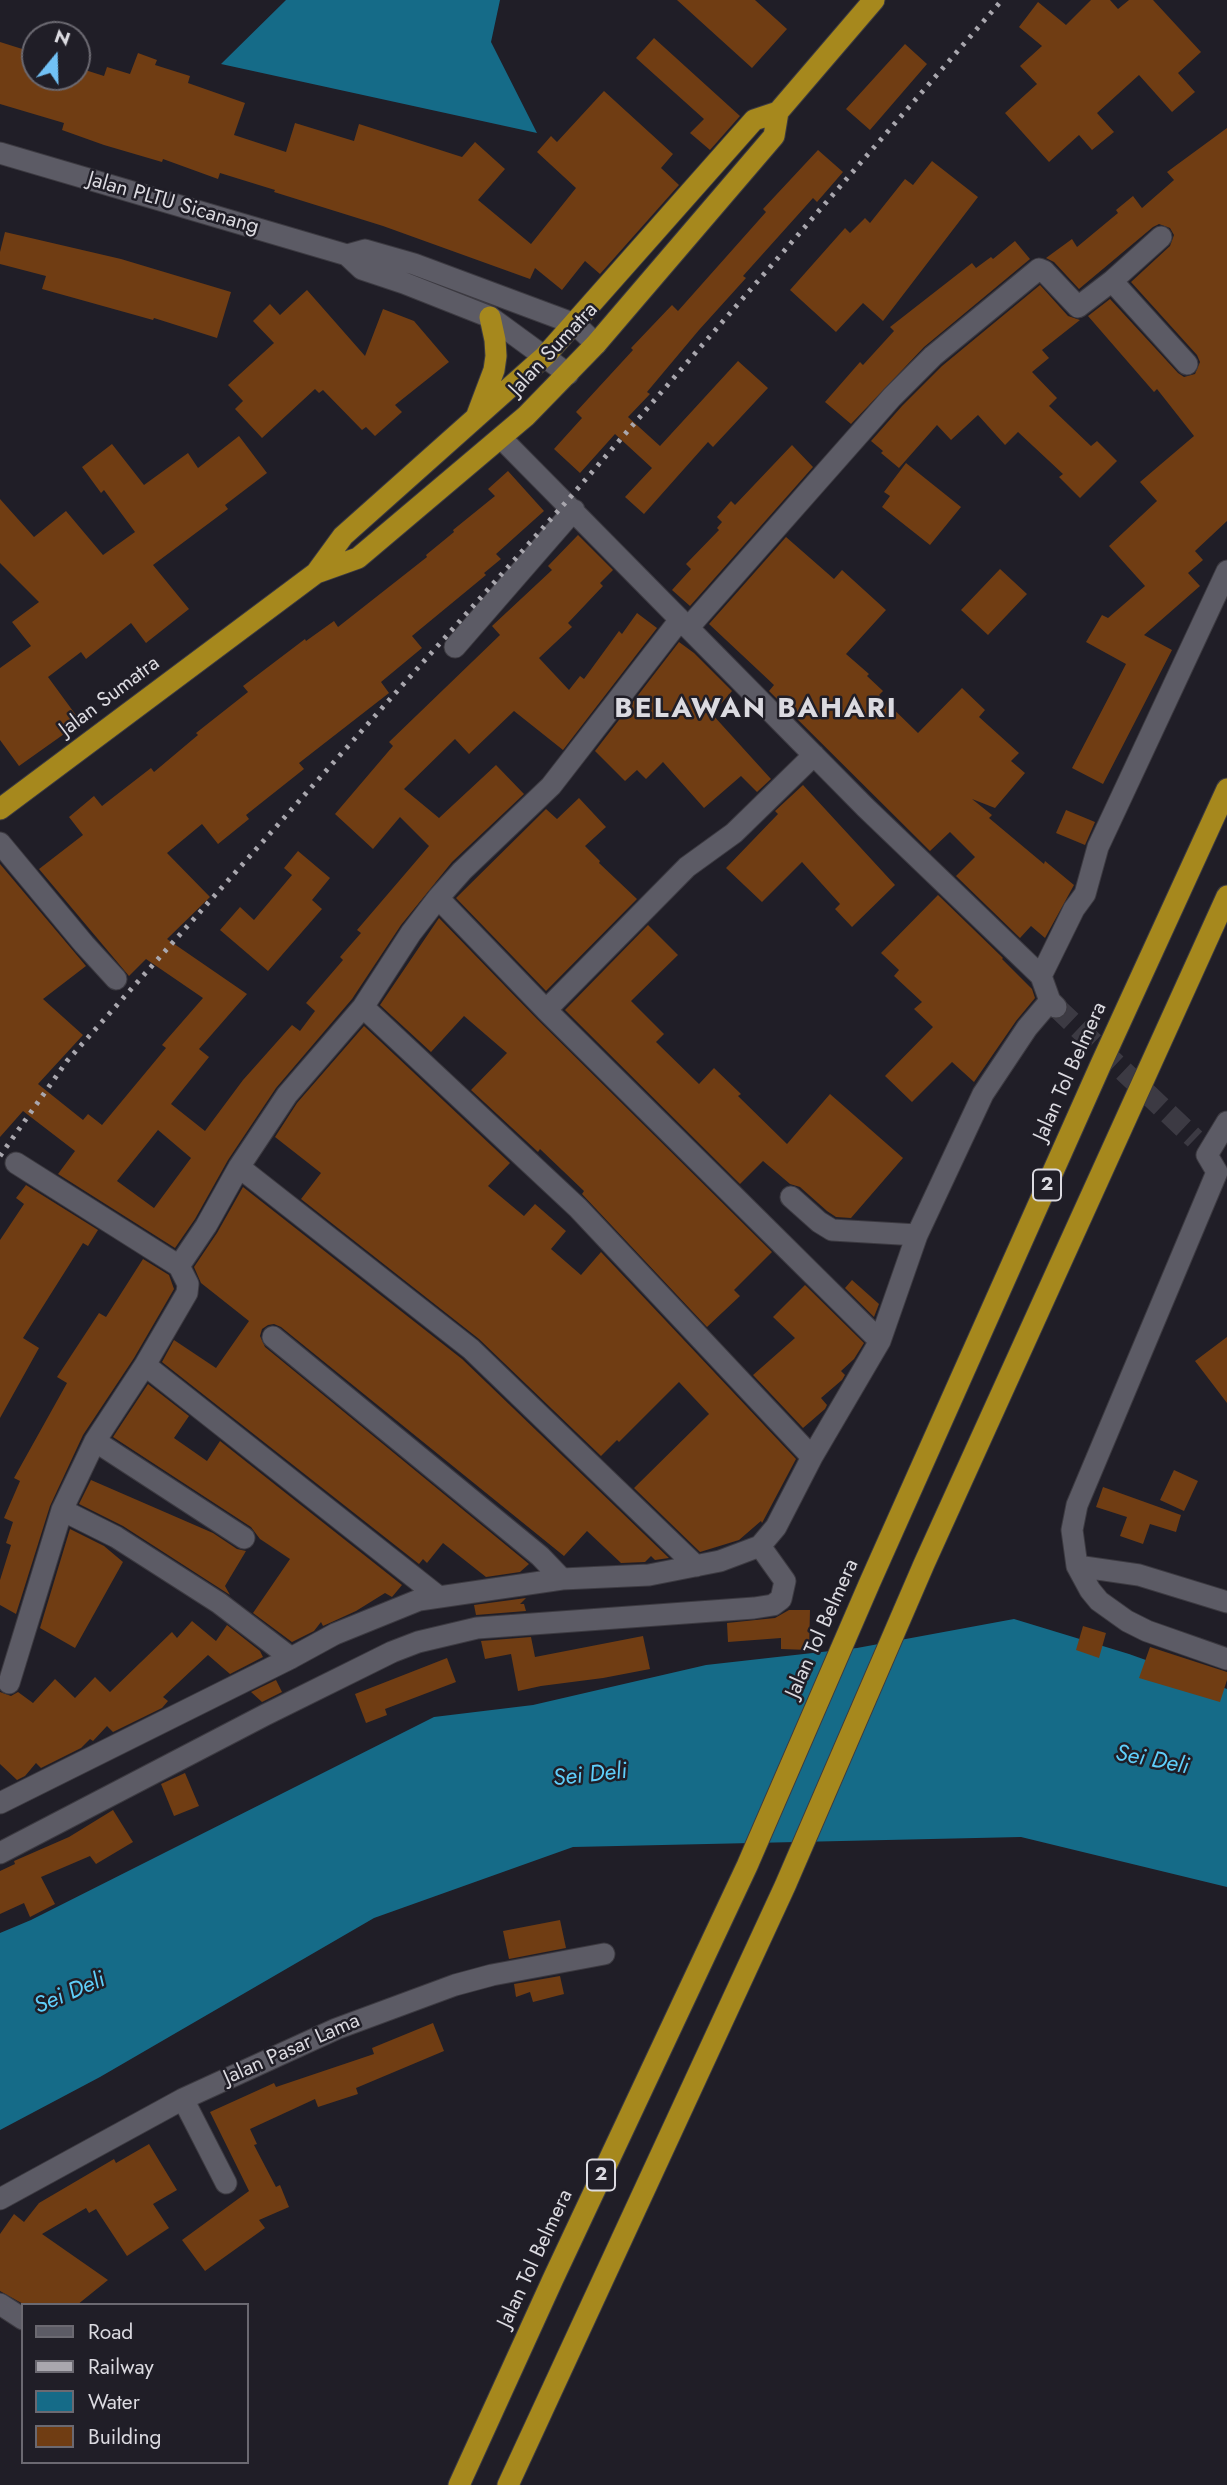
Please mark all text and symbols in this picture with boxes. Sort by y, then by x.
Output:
north arrow [21,21,91,91]
text: N [51,22,74,53]
street label: Jalan PLTU Sicanang [84,167,262,241]
street label: Jalan Sumatra [504,298,604,402]
street label: Jalan Sumatra [55,651,165,743]
district label: BELAWAN BAHARI [616,693,896,727]
street label: Jalan Tol Belmera [1029,999,1113,1145]
road number: 2 [1033,1170,1061,1200]
street label: Jalan Tol Belmera [781,1556,865,1702]
water label: Sei Deli [1113,1740,1191,1782]
water label: Sei Deli [552,1758,628,1794]
water label: Sei Deli [31,1967,109,2021]
street label: Jalan Pasar Lama [220,2009,364,2091]
road number: 2 [587,2160,615,2190]
street label: Jalan Tol Belmera [493,2186,579,2332]
legend [21,2303,248,2464]
text: Road [88,2317,133,2347]
text: Railway [88,2352,154,2382]
text: Water [88,2387,140,2417]
text: Building [88,2422,161,2452]

